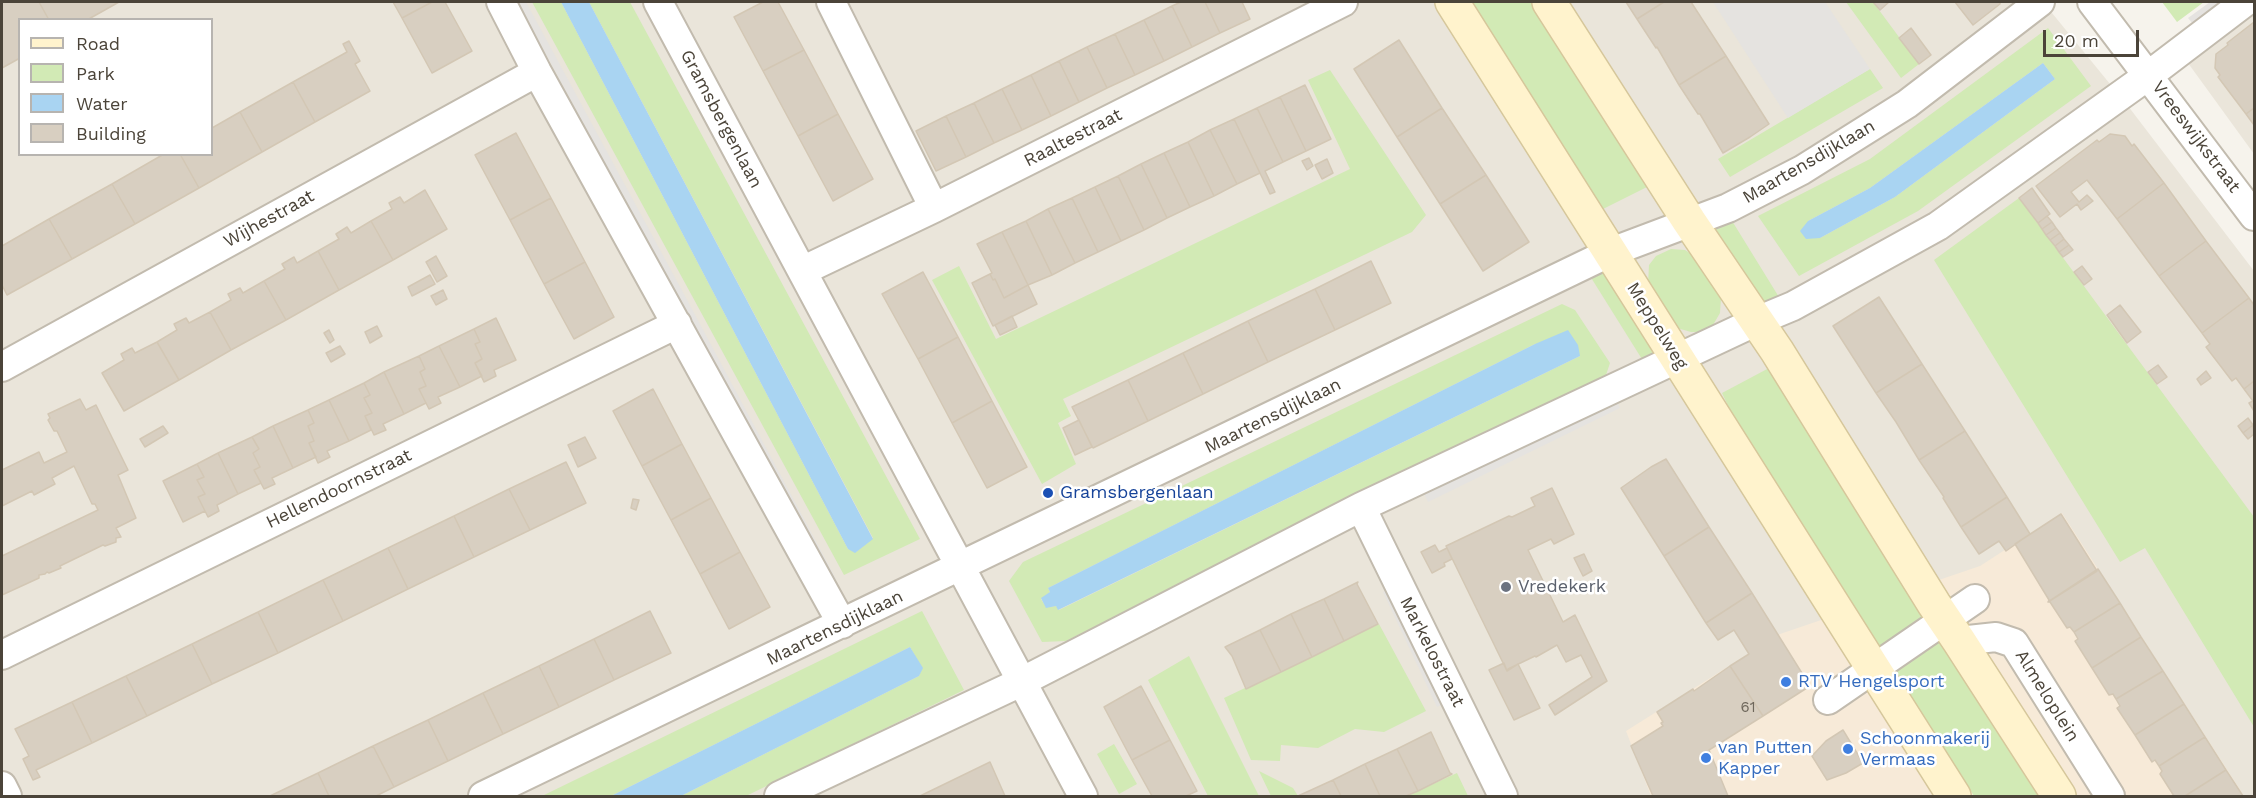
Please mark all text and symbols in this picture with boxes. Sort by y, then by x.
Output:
legend [18,18,213,156]
scale bar [2046,18,2142,56]
text: 20 m [2054,30,2099,51]
text: Road [76,33,120,54]
street label: Gramsbergenlaan [675,46,767,192]
text: Park [76,63,115,84]
street label: Vreeswijkstraat [2147,77,2245,197]
text: Water [76,93,128,114]
street label: Raaltestraat [1020,104,1126,172]
street label: Maartensdijklaan [1739,115,1879,209]
text: Building [76,123,146,144]
street label: Wijhestraat [220,185,318,253]
street label: Meppelweg [1622,279,1692,373]
street label: Maartensdijklaan [1201,374,1345,458]
street label: Hellendoornstraat [263,444,415,534]
place label: Gramsbergenlaan [1060,482,1214,504]
marker: Gramsbergenlaan [1041,486,1055,500]
place label: Vredekerk [1518,576,1606,598]
marker: Vredekerk [1499,580,1513,594]
street label: Maartensdijklaan [763,586,907,670]
street label: Markelostraat [1395,593,1469,711]
street label: Almeloplein [2010,646,2084,746]
place label: RTV Hengelsport [1798,671,1944,693]
marker: RTV Hengelsport [1779,675,1793,689]
house number: 61 [1741,699,1755,717]
place label: Schoonmakerij Vermaas [1860,728,1990,771]
place label: van Putten Kapper [1718,737,1812,780]
marker: Schoonmakerij Vermaas [1841,742,1855,756]
marker: van Putten Kapper [1699,751,1713,765]

